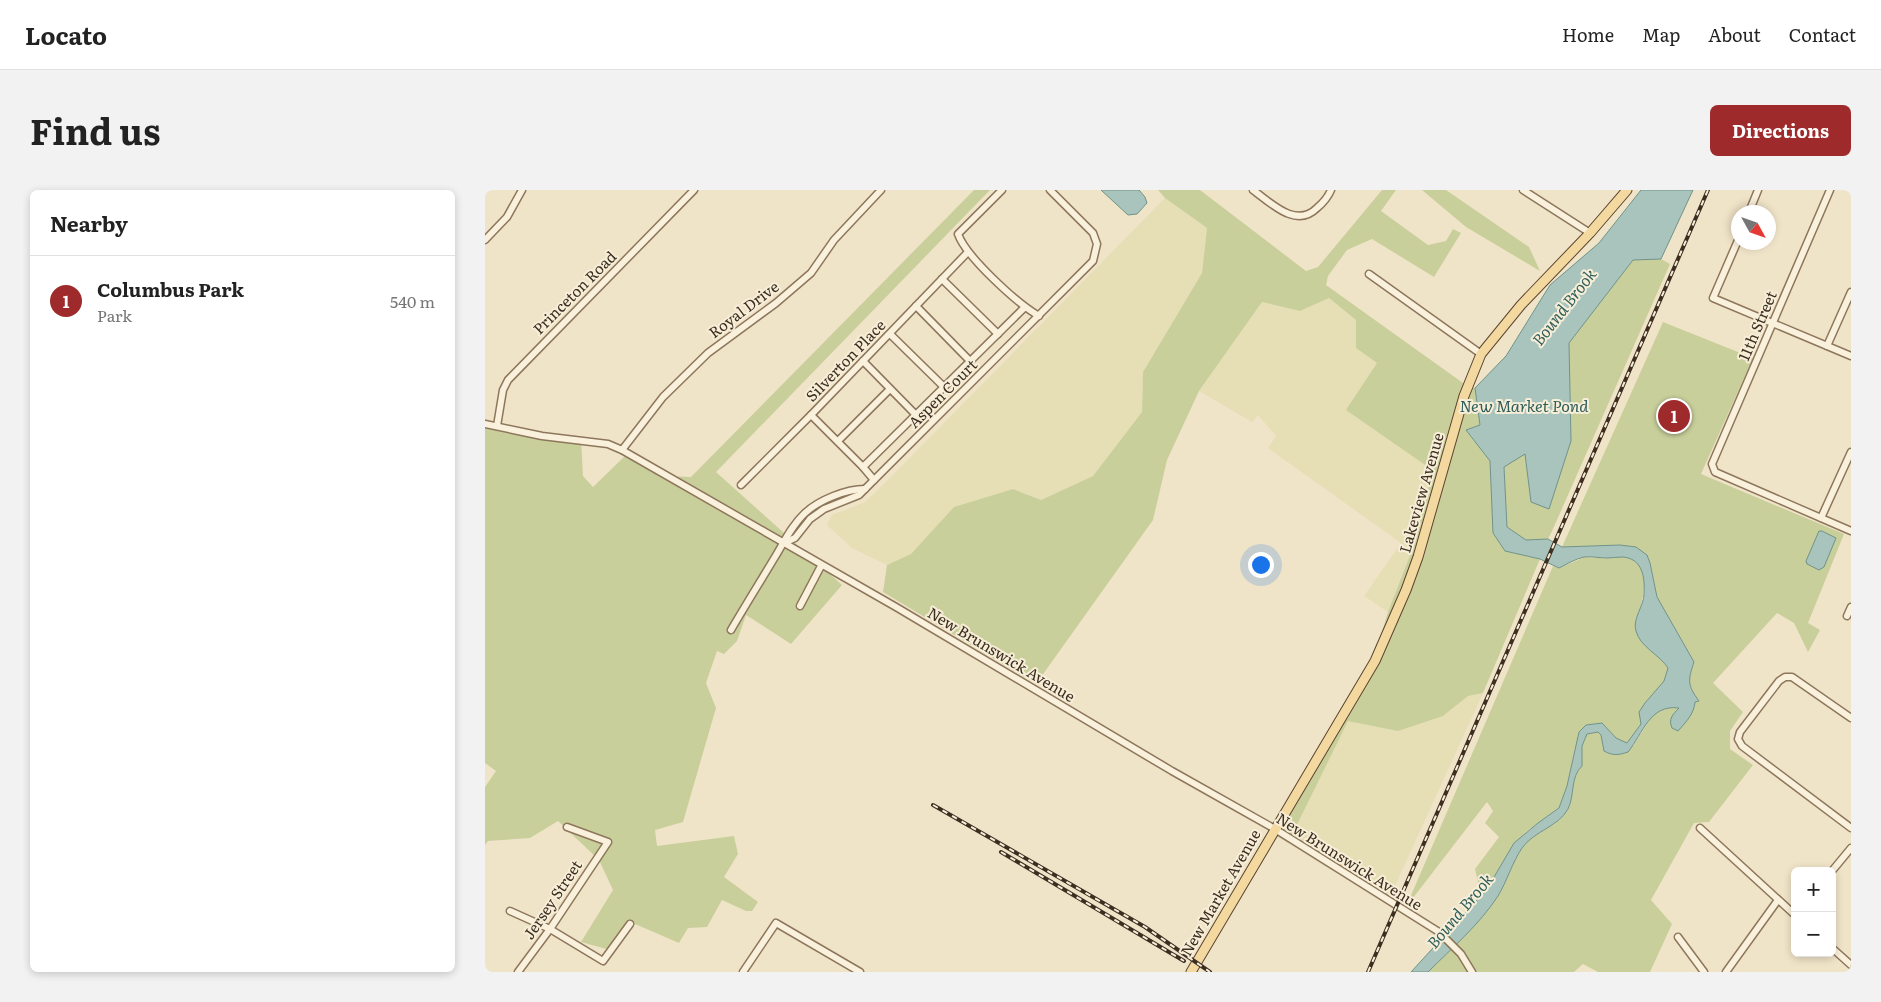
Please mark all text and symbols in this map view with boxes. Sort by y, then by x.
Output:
text: Locato [25,17,107,52]
text: Home [1562,21,1614,48]
text: Map [1642,21,1680,48]
text: About [1708,21,1761,48]
text: Contact [1789,21,1856,48]
text: Find us [30,104,160,156]
button: Directions [1710,105,1851,156]
north arrow [1731,205,1776,250]
text: Nearby [50,207,128,238]
street label: Princeton Road [527,245,621,339]
water label: Bound Brook [1525,263,1601,350]
text: Columbus Park [97,275,244,303]
street label: Royal Drive [703,275,783,343]
street label: 11th Street [1732,287,1782,364]
text: 1 [63,289,69,313]
text: 540 m [390,289,435,313]
text: Park [97,303,132,327]
street label: Silverton Place [800,313,890,406]
street label: Aspen Court [902,353,982,433]
water label: New Market Pond [1459,393,1589,417]
pin: 1 [1658,397,1690,435]
street label: Lakeview Avenue [1392,429,1449,555]
your location [1248,552,1274,578]
street label: New Brunswick Avenue [924,600,1080,707]
street label: New Brunswick Avenue [1272,806,1427,915]
street label: New Market Avenue [1174,824,1266,960]
street label: Jersey Street [517,855,587,943]
water label: Bound Brook [1420,867,1498,953]
map controls [1791,867,1836,957]
button: + [1791,867,1836,912]
button: − [1791,912,1836,957]

